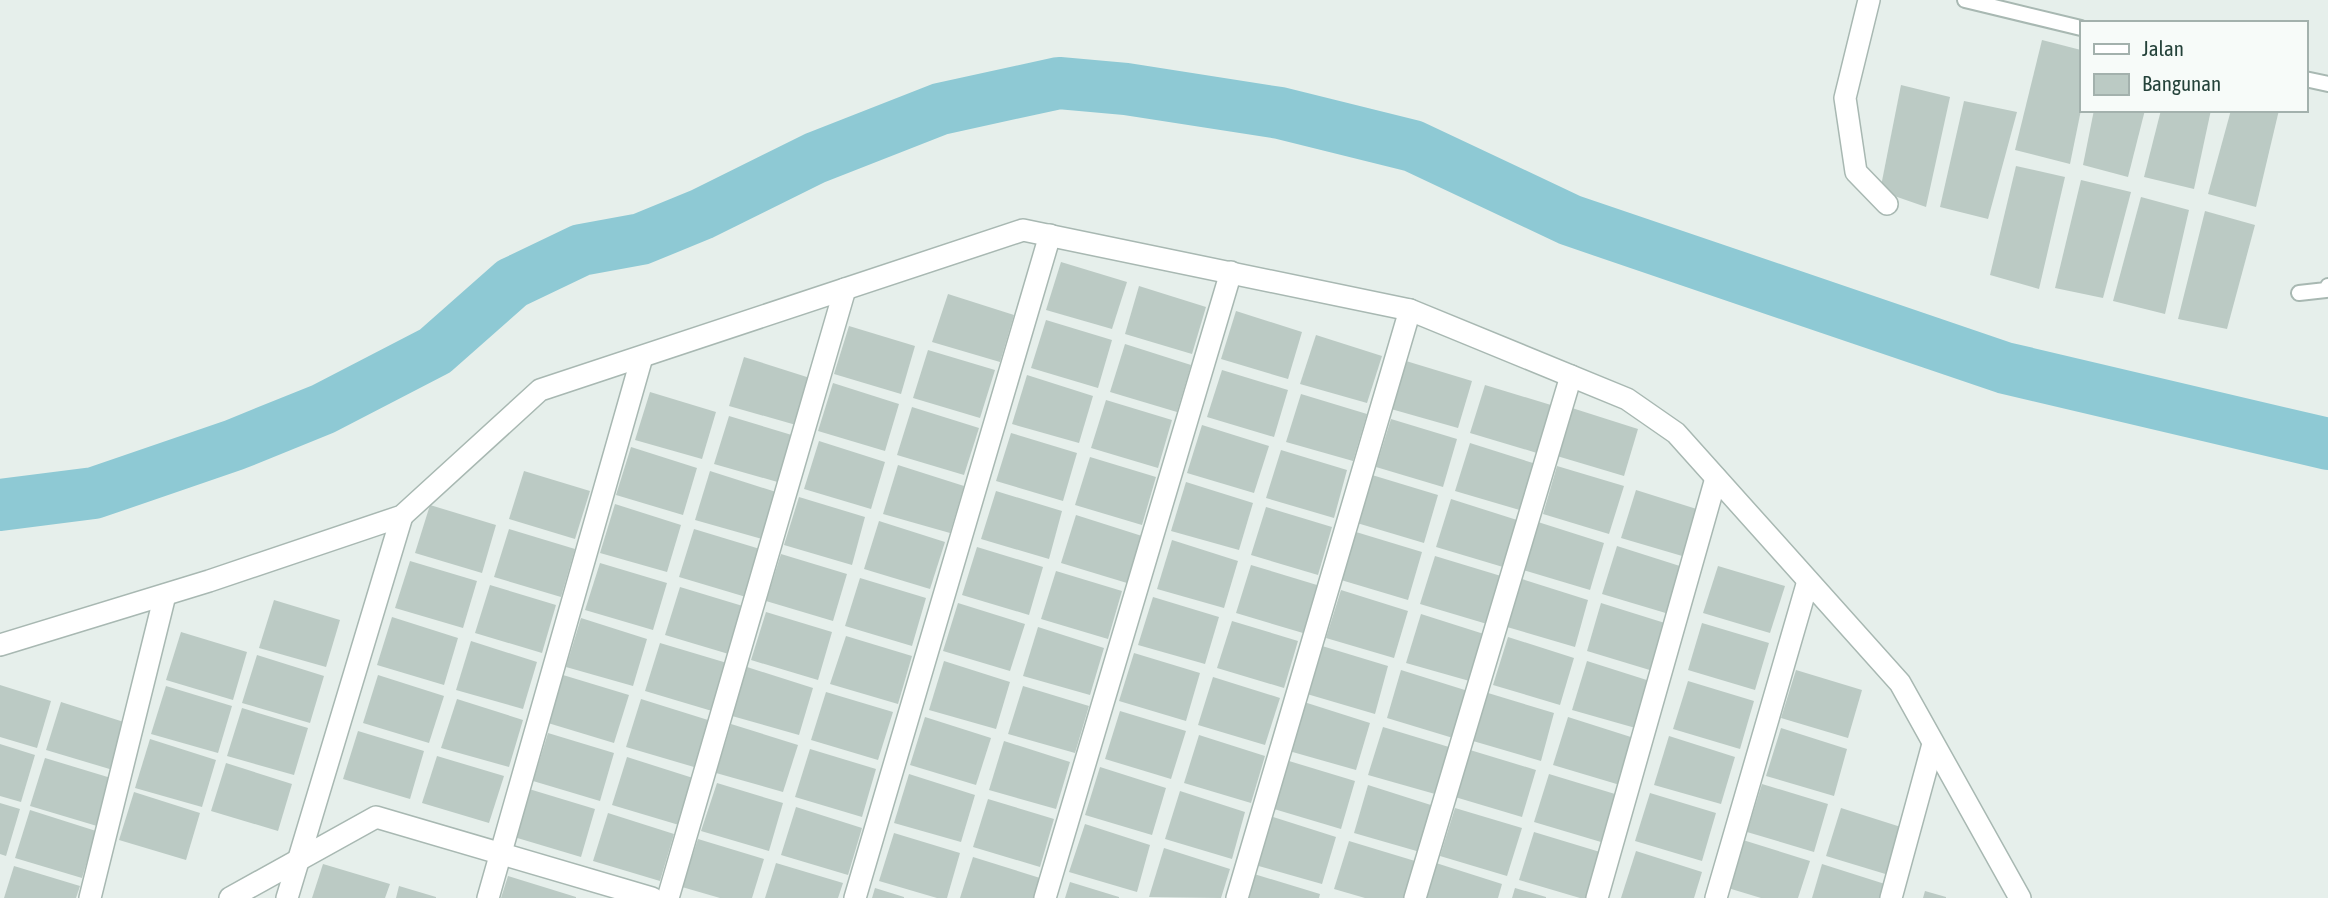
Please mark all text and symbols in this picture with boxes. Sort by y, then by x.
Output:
legend [2080,21,2307,112]
text: Jalan [2142,36,2184,60]
text: Bangunan [2142,71,2221,95]

